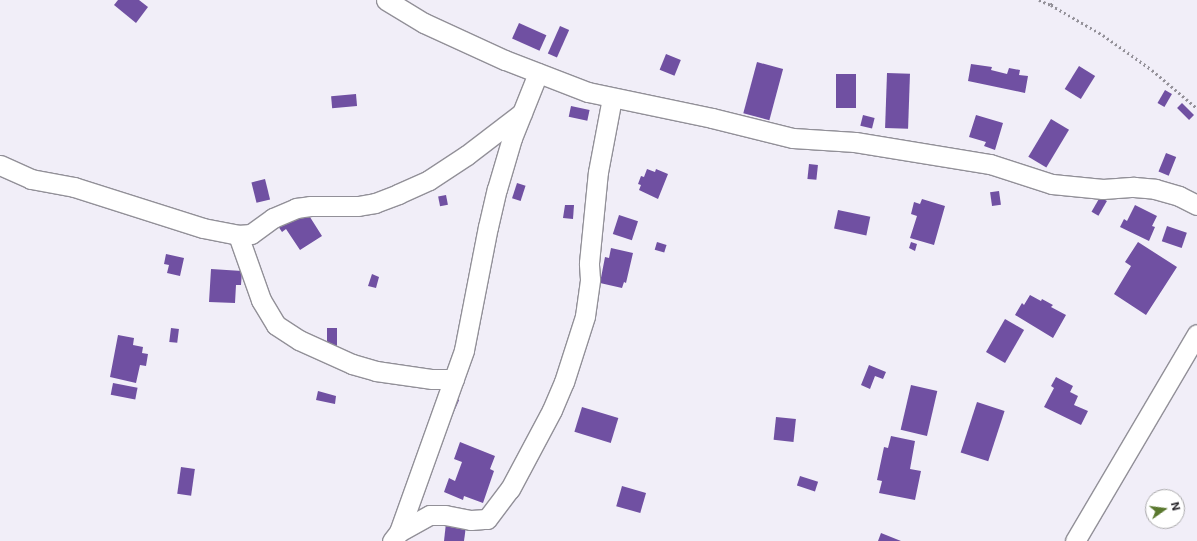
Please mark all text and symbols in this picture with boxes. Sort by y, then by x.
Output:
north arrow [1145,489,1185,529]
text: N [1168,501,1183,512]

